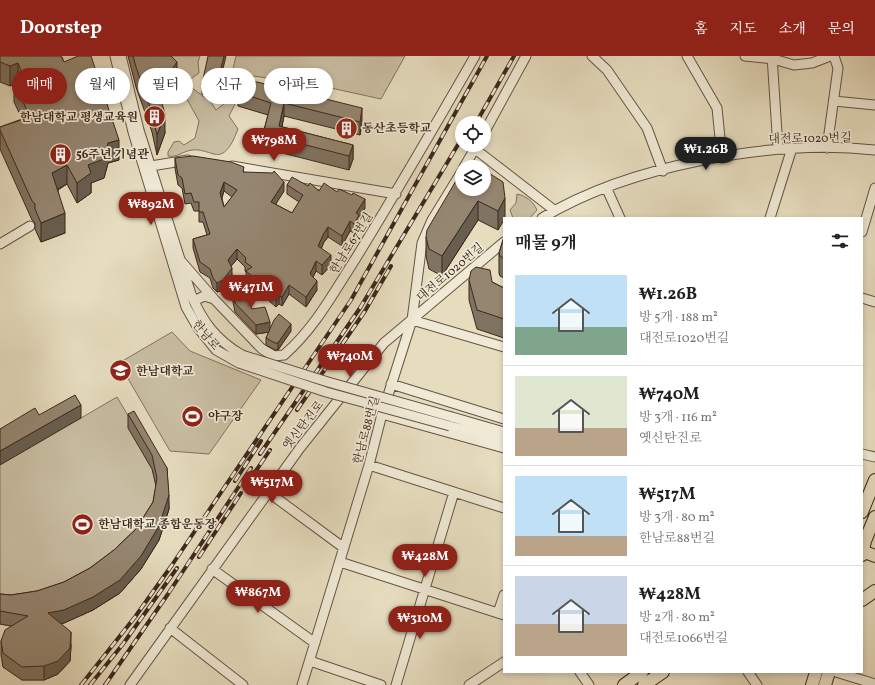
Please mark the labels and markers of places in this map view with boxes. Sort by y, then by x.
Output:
building icon: 한남대학교 평생교육원 [141,104,167,130]
place label: 한남대학교 평생교육원 [20,110,138,126]
building icon: 동산초등학교 [334,115,360,141]
place label: 동산초등학교 [362,121,432,137]
pin: ₩798M [246,128,302,162]
pin: ₩1.26B [673,137,739,171]
building icon: 56주년 기념관 [47,141,73,167]
place label: 56주년 기념관 [76,147,149,163]
pin: ₩892M [123,192,179,226]
pin: ₩471M [223,275,279,309]
pin: ₩740M [322,344,378,378]
school or university icon: 한남대학교 [108,358,134,384]
place label: 한남대학교 [136,364,194,380]
sports icon: 야구장 [180,403,206,429]
place label: 야구장 [208,409,243,425]
pin: ₩517M [244,470,300,504]
sports icon: 한남대학교 종합운동장 [69,511,95,537]
place label: 한남대학교 종합운동장 [98,517,217,533]
pin: ₩428M [397,544,453,578]
pin: ₩867M [230,580,286,614]
pin: ₩310M [392,606,448,640]

